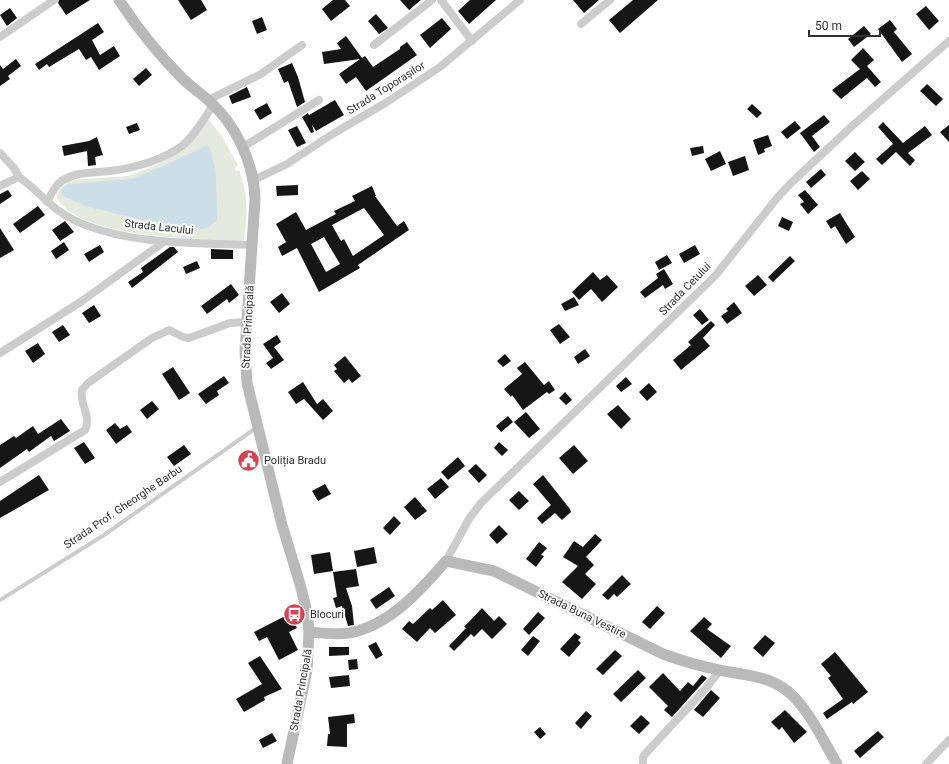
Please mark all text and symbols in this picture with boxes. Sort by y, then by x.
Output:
scale bar [809,12,880,38]
text: 50 m [815,19,842,33]
street label: Strada Toporașilor [345,59,428,117]
street label: Strada Lacului [124,217,194,237]
street label: Strada Cetului [656,260,714,318]
street label: Strada Principală [239,285,257,369]
public building icon: Poliția Bradu [235,447,261,473]
place label: Poliția Bradu [264,454,326,467]
street label: Strada Prof. Gheorghe Barbu [61,463,185,551]
street label: Strada Buna Vestire [536,587,628,641]
bus stop icon: Blocuri [281,601,307,627]
place label: Blocuri [310,608,344,621]
street label: Strada Principală [287,648,315,732]

